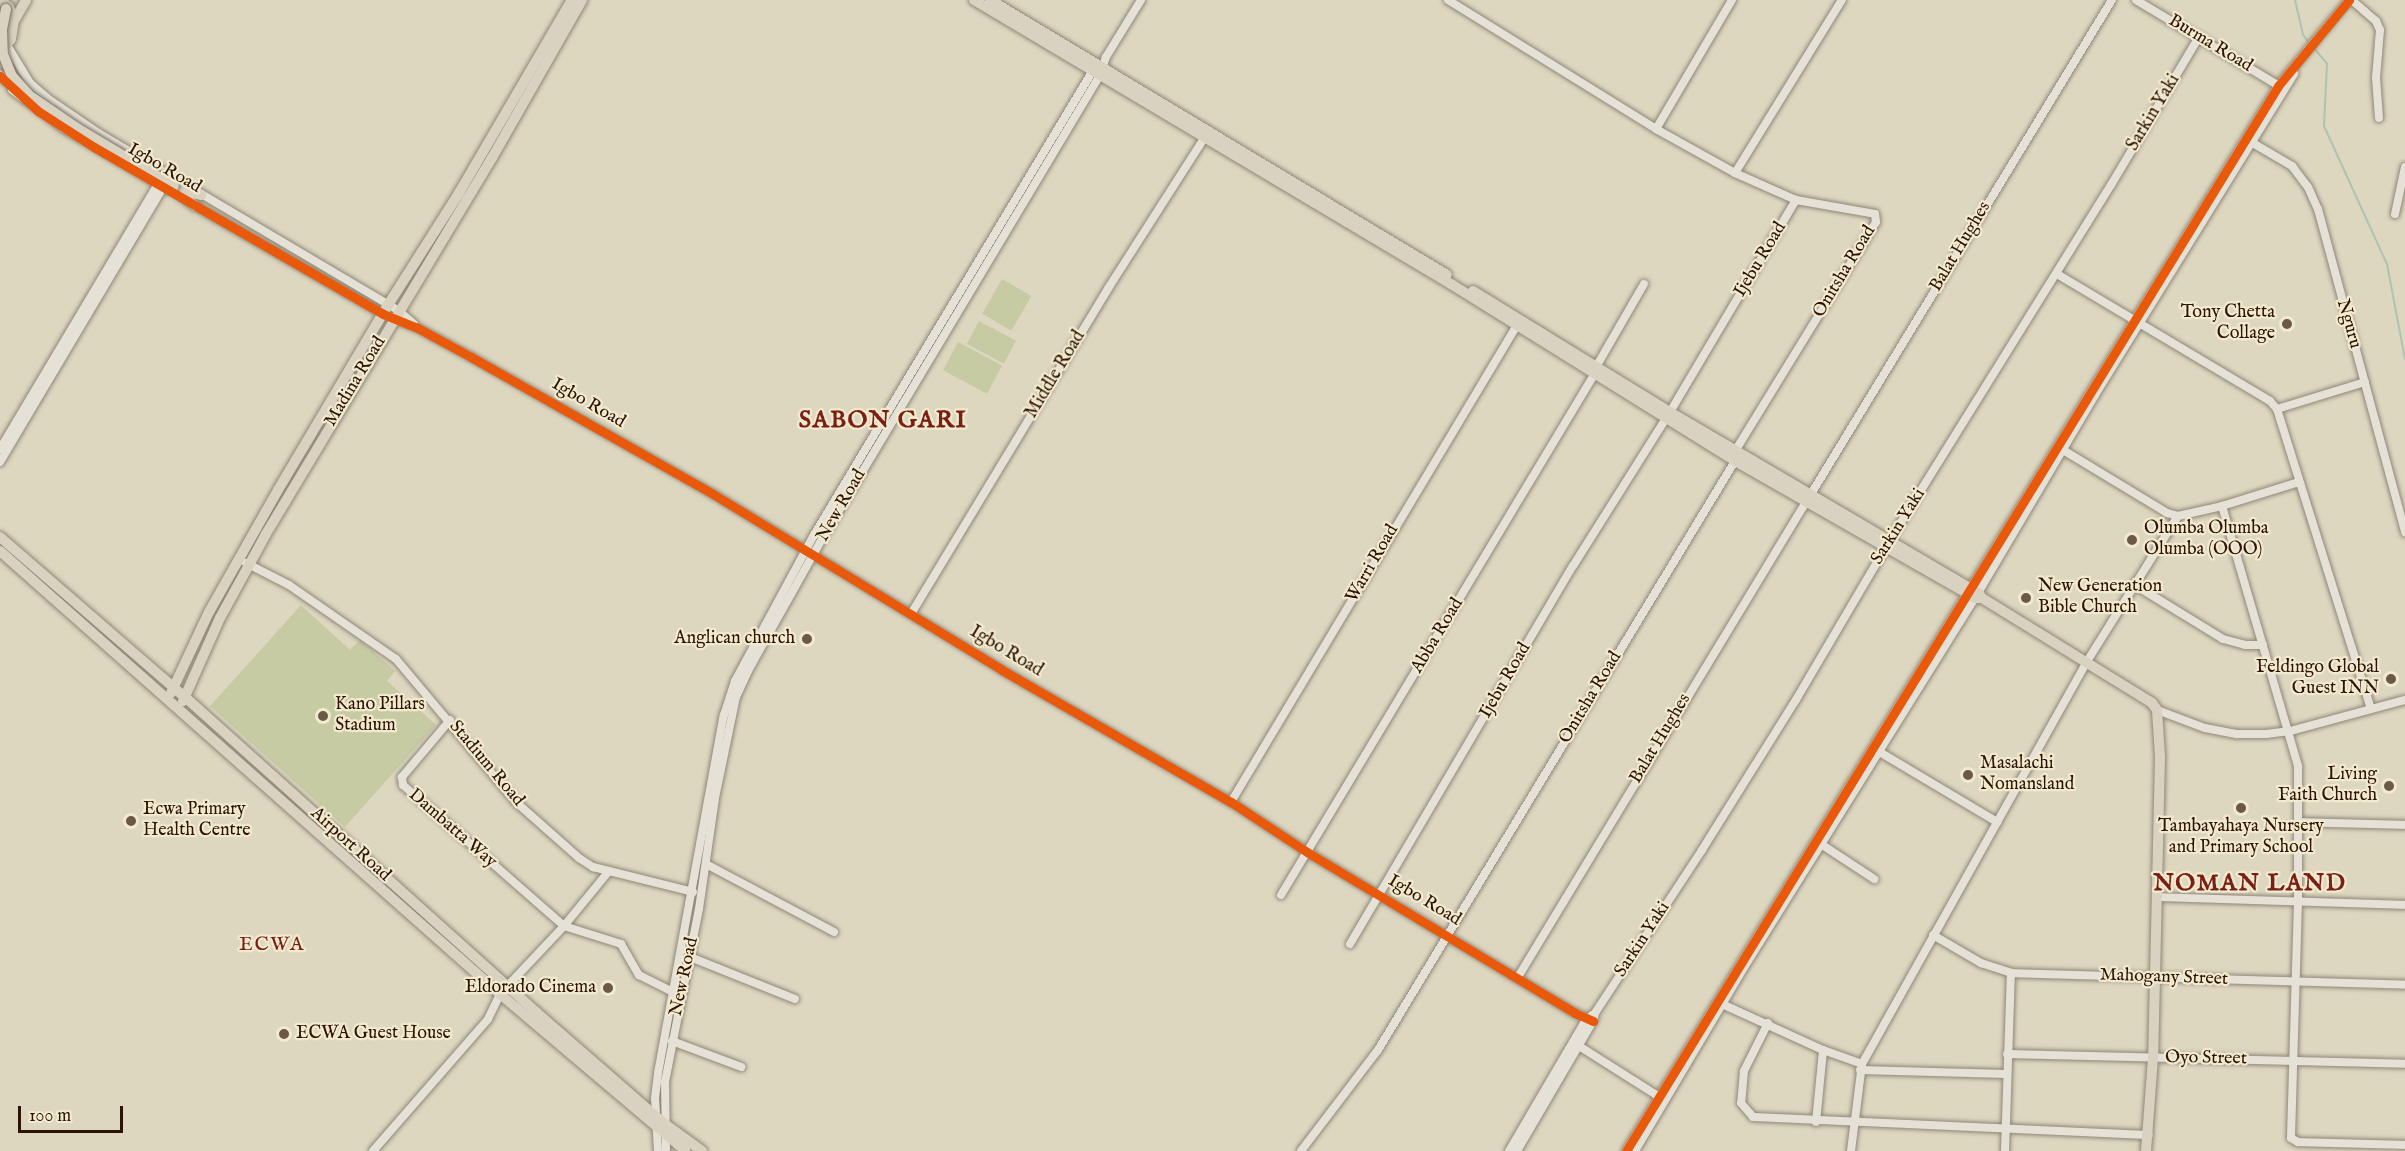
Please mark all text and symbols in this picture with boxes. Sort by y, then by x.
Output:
street label: Burma Road [2164,10,2256,78]
street label: Sarkin Yaki [2123,71,2185,155]
street label: Igbo Road [123,139,205,199]
street label: Balat Hughes [1926,198,1996,296]
street label: Ijebu Road [1730,219,1792,301]
street label: Onitsha Road [1809,222,1881,322]
street label: Nguru [2331,297,2365,351]
place label: Tony Chetta Collage [2181,303,2275,346]
marker: Tony Chetta Collage [2280,317,2294,331]
street label: Middle Road [1021,327,1091,423]
street label: Madina Road [321,333,391,431]
street label: Igbo Road [547,374,629,434]
district label: SABON GARI [799,407,967,435]
street label: New Road [813,466,871,546]
street label: Sarkin Yaki [1867,485,1931,569]
place label: Olumba Olumba Olumba (OOO) [2144,519,2269,562]
street label: Warri Road [1342,521,1404,607]
marker: Olumba Olumba Olumba (OOO) [2125,533,2139,547]
place label: New Generation Bible Church [2038,577,2162,620]
marker: New Generation Bible Church [2019,591,2033,605]
street label: Abba Road [1407,595,1469,677]
street label: Igbo Road [966,622,1046,682]
place label: Anglican church [674,628,795,650]
marker: Anglican church [800,632,814,646]
street label: Ijebu Road [1476,639,1536,723]
street label: Onitsha Road [1555,648,1627,748]
place label: Feldingo Global Guest INN [2256,658,2379,700]
marker: Feldingo Global Guest INN [2384,672,2398,686]
street label: Balat Hughes [1626,690,1696,788]
place label: Kano Pillars Stadium [335,695,425,738]
marker: Kano Pillars Stadium [316,709,330,723]
street label: Stadium Road [444,717,528,811]
place label: Masalachi Nomansland [1980,754,2074,796]
place label: Living Faith Church [2278,765,2377,808]
marker: Masalachi Nomansland [1961,768,1975,782]
marker: Living Faith Church [2382,779,2396,793]
street label: Dambatta Way [403,785,501,873]
place label: Ecwa Primary Health Centre [143,800,251,842]
marker: Tambayahaya Nursery and Primary School [2234,801,2248,815]
street label: Airport Road [305,803,395,887]
marker: Ecwa Primary Health Centre [124,814,138,828]
place label: Tambayahaya Nursery and Primary School [2158,817,2324,860]
district label: NOMAN LAND [2153,870,2347,898]
street label: Igbo Road [1384,871,1464,931]
street label: Sarkin Yaki [1611,898,1675,982]
district label: ECWA [239,932,305,956]
street label: New Road [666,936,704,1018]
street label: Mahogany Street [2099,965,2229,991]
place label: Eldorado Cinema [465,977,596,999]
marker: Eldorado Cinema [601,981,615,995]
place label: ECWA Guest House [296,1023,451,1045]
marker: ECWA Guest House [277,1027,291,1041]
street label: Oyo Street [2165,1047,2247,1071]
scale bar [21,1094,126,1132]
text: 100 m [29,1105,71,1128]

